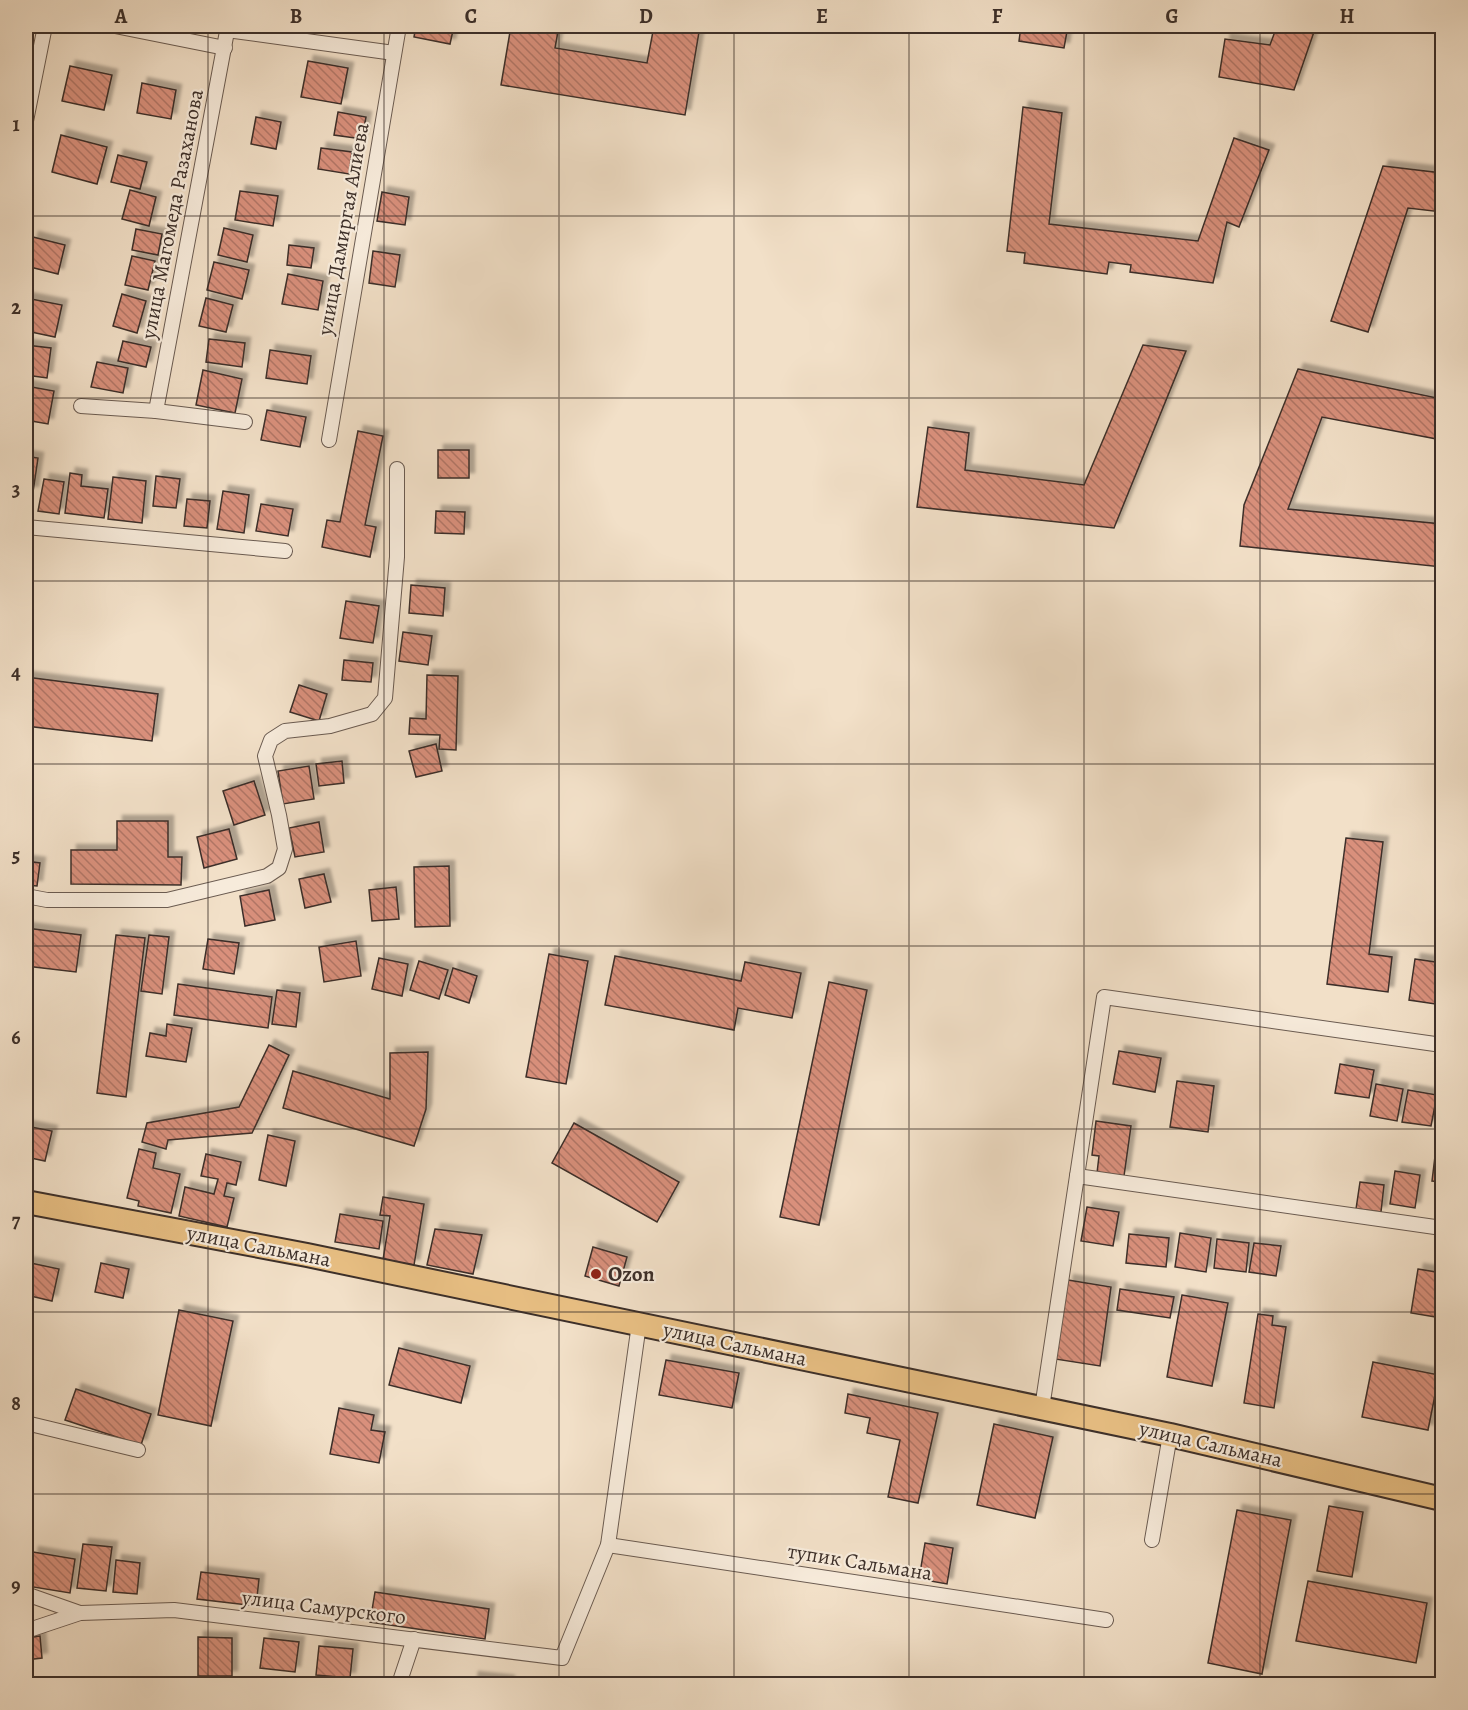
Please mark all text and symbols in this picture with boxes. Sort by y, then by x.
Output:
text: A [114,3,128,30]
text: B [290,3,302,30]
text: C [465,3,477,30]
text: D [639,3,653,30]
text: E [816,3,828,30]
text: F [992,3,1003,30]
text: G [1165,3,1179,30]
text: H [1340,3,1355,30]
street label: улица Магомеда Разаханова [134,86,210,342]
text: 1 [12,111,20,138]
street label: улица Дамиргая Алиева [310,120,376,338]
text: 2 [11,294,21,321]
text: 3 [12,476,20,503]
text: 4 [11,659,21,686]
text: 5 [12,842,20,869]
text: 6 [11,1024,21,1051]
text: 7 [12,1207,21,1234]
street label: улица Сальмана [184,1218,334,1274]
place label: Ozon [608,1260,655,1288]
marker: Ozon [589,1267,603,1281]
street label: улица Сальмана [660,1315,810,1373]
text: 8 [11,1390,21,1417]
street label: улица Сальмана [1136,1414,1286,1474]
street label: тупик Сальмана [786,1537,935,1587]
text: 9 [11,1572,21,1599]
street label: улица Самурского [240,1583,407,1631]

